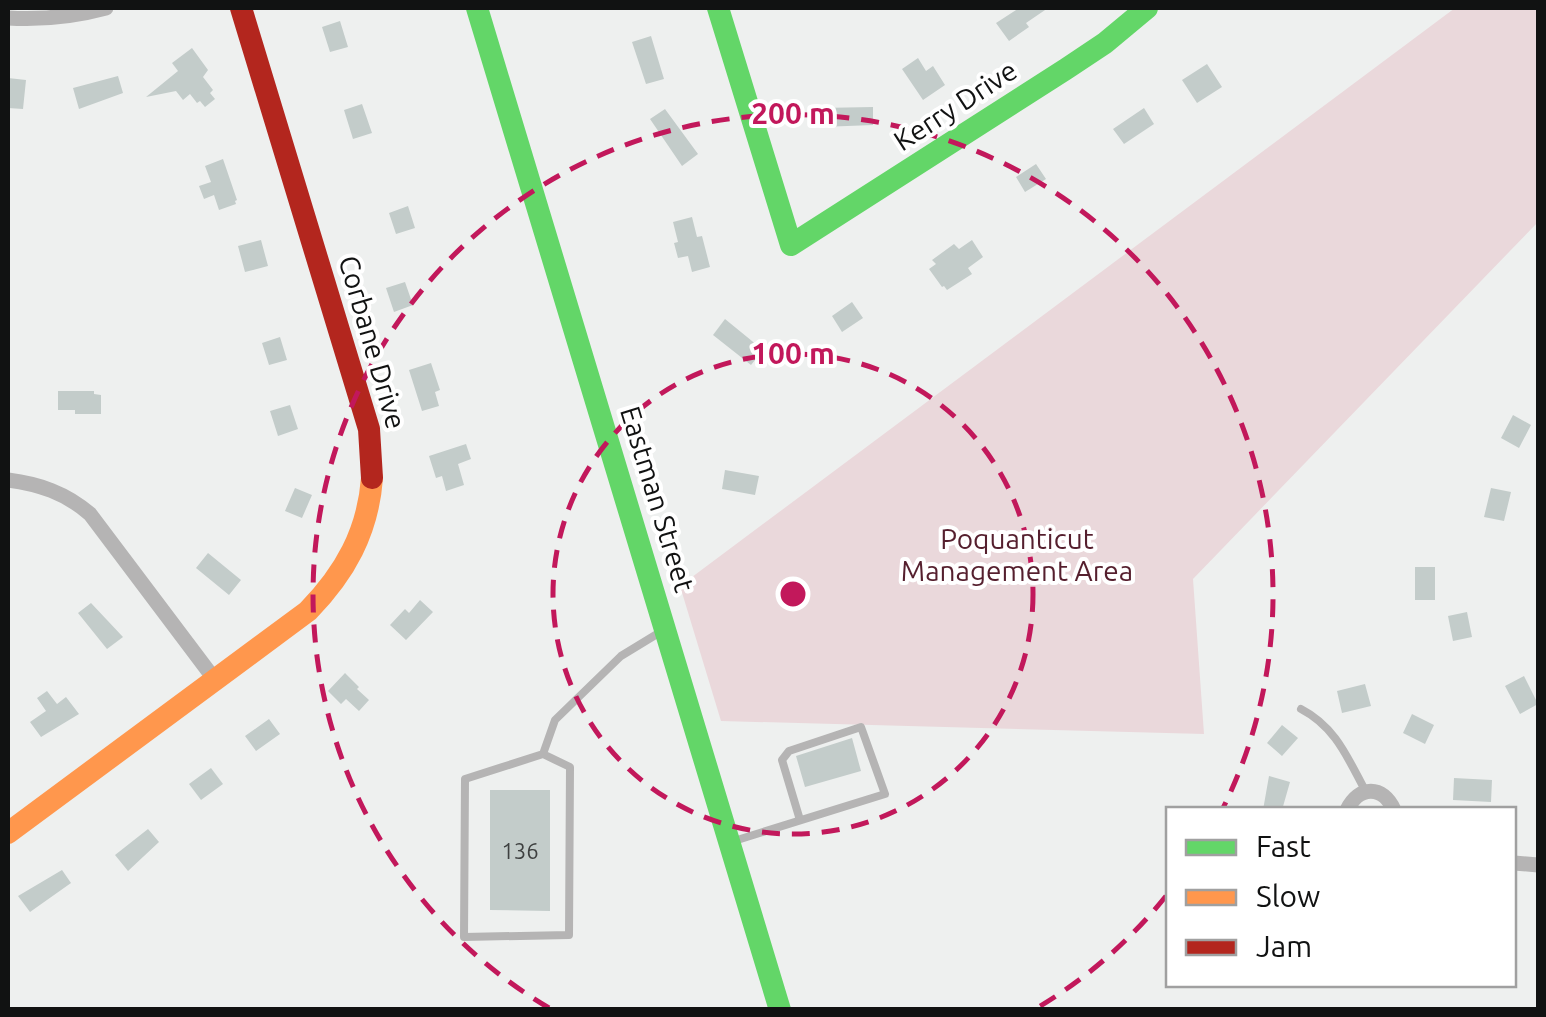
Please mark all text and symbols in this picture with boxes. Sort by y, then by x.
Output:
street label: Kerry Drive [888,54,1022,156]
text: 200 m [751,96,835,130]
street label: Corbane Drive [333,252,413,432]
text: 100 m [751,336,835,370]
street label: Eastman Street [615,402,701,596]
park label: Poquanticut Management Area [901,523,1133,586]
centre of rings [775,576,811,612]
legend [1166,807,1516,987]
text: Fast [1256,829,1311,863]
house number: 136 [501,838,539,863]
text: Slow [1256,879,1320,913]
text: Jam [1256,929,1312,963]

